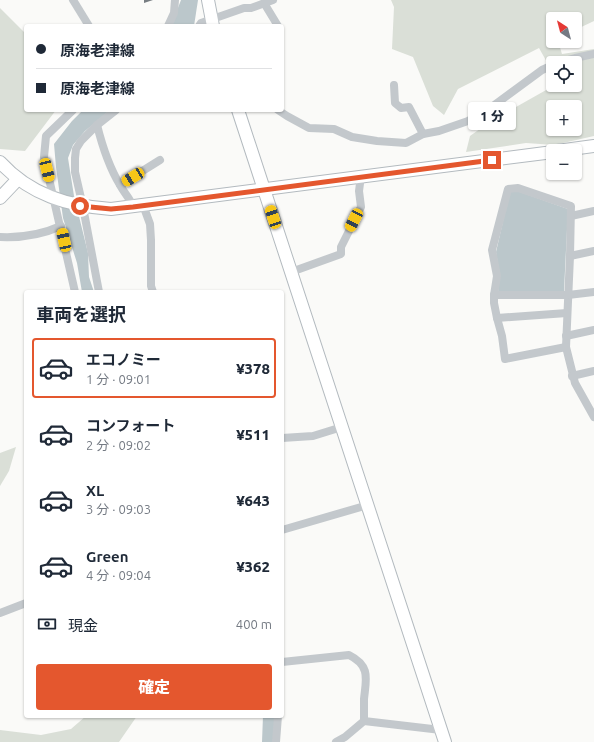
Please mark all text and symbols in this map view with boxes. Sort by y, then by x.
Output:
north arrow [546,12,582,48]
map controls [546,12,582,180]
text: 原海老津線 [60,42,135,59]
button: locate [546,56,582,92]
text: 原海老津線 [60,80,135,97]
button: + [546,100,582,136]
callout: 1 分 [468,102,516,130]
text: 1 分 [480,109,504,123]
button: − [546,144,582,180]
route end [483,151,501,169]
car [38,157,56,183]
car [120,166,146,188]
route start [71,197,89,215]
car [264,204,282,230]
car [343,207,365,233]
car [56,227,72,253]
text: 車両を選択 [36,304,126,324]
icon: car [38,350,74,386]
text: エコノミー [86,351,161,368]
text: ¥378 [236,360,270,377]
text: 1 分 · 09:01 [86,372,151,386]
icon: car [38,416,74,452]
text: コンフォート [86,417,176,434]
text: ¥511 [236,426,270,443]
text: 2 分 · 09:02 [86,438,151,452]
icon: car [38,482,74,518]
text: XL [86,482,104,499]
text: ¥643 [236,492,270,509]
text: 3 分 · 09:03 [86,502,151,516]
icon: car [38,548,74,584]
text: Green [86,548,128,565]
text: ¥362 [236,558,270,575]
text: 4 分 · 09:04 [86,568,151,582]
icon: cash [36,613,58,635]
text: 現金 [68,617,98,634]
text: 400 m [236,617,272,631]
button: 確定 [36,664,272,710]

